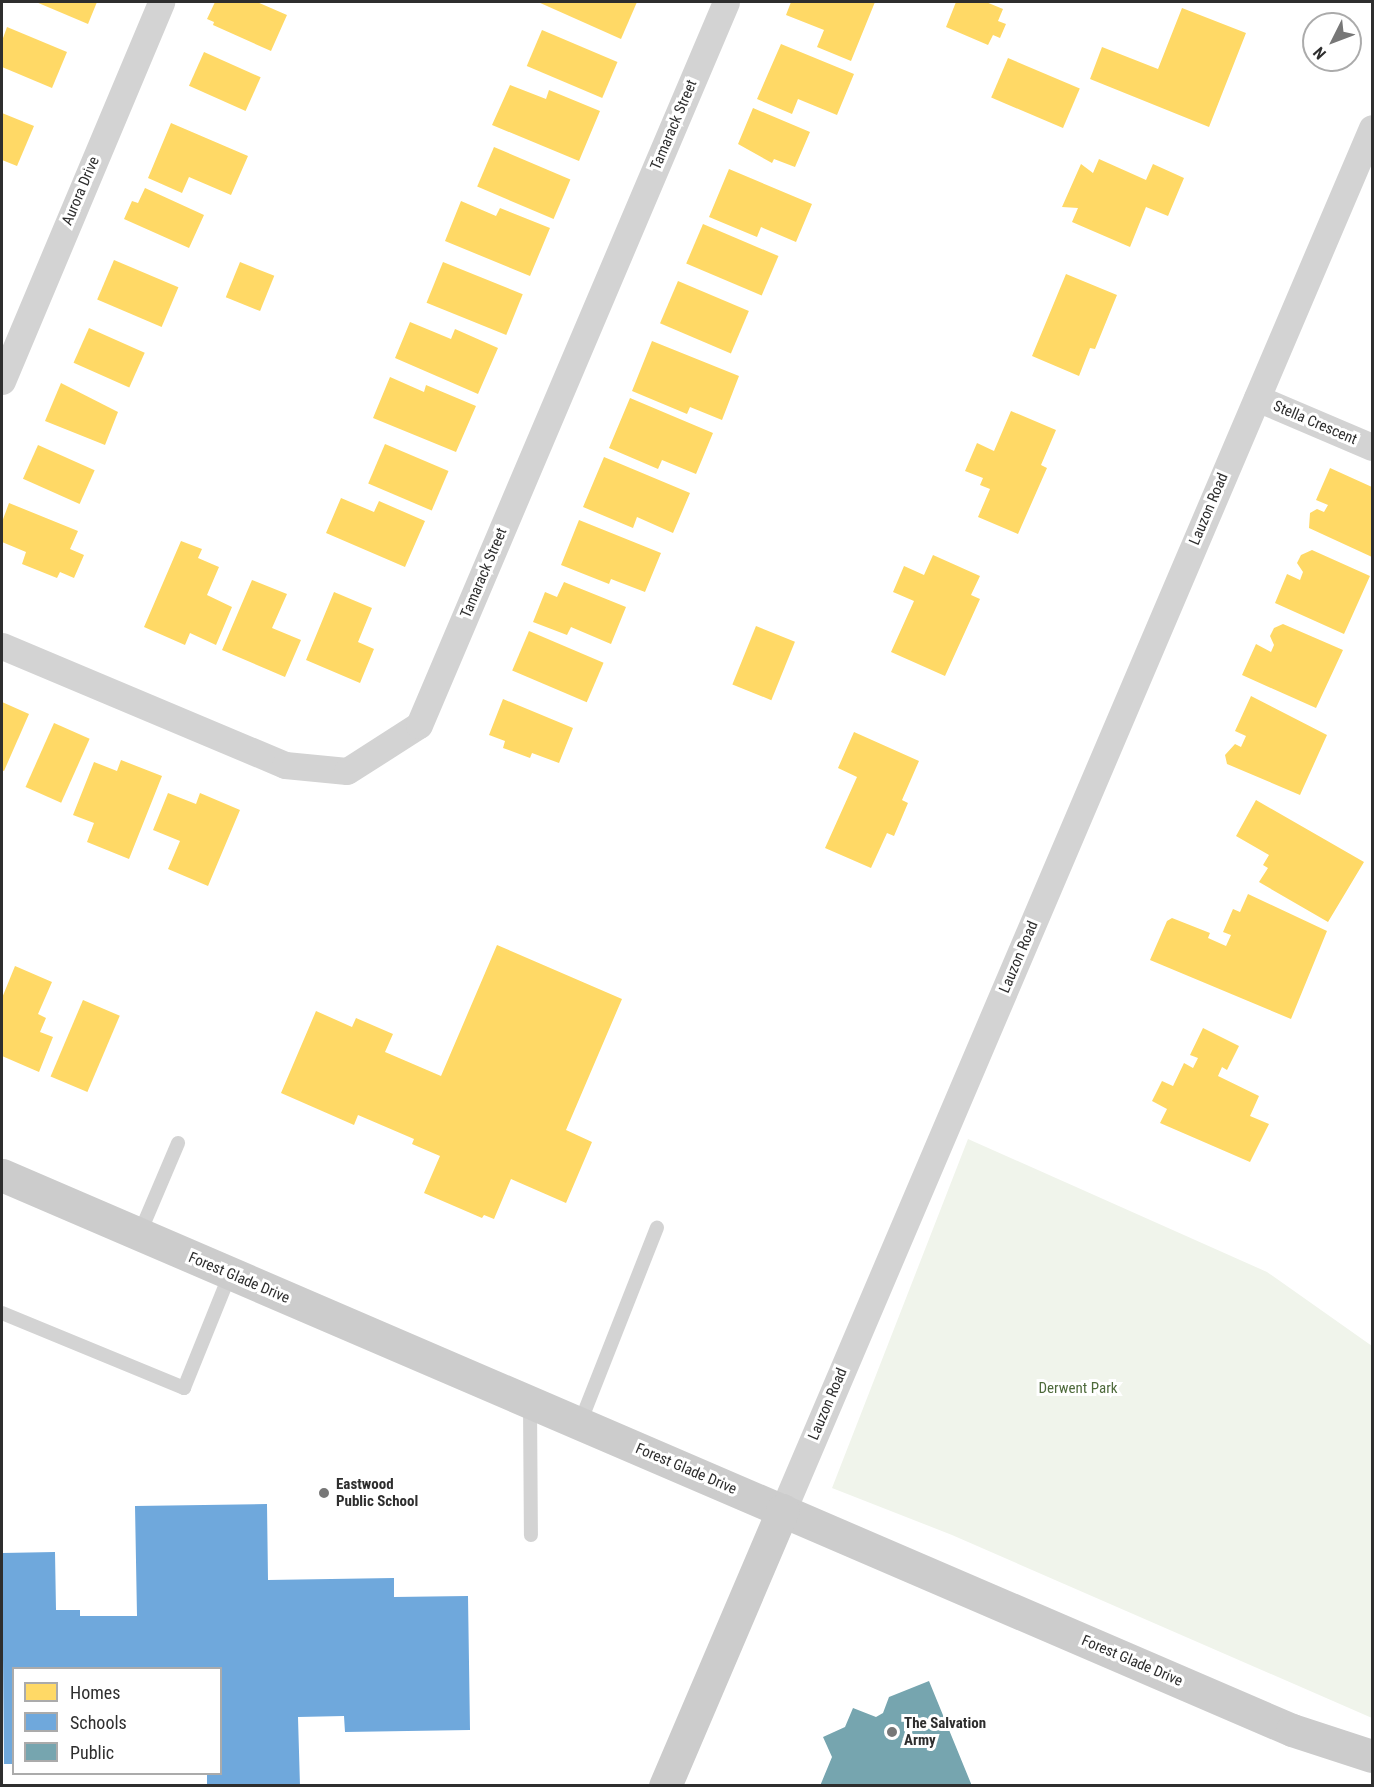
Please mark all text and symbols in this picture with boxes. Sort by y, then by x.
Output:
north arrow [1302,12,1362,72]
text: N [1309,43,1330,63]
street label: Tamarack Street [647,77,701,173]
street label: Aurora Drive [59,154,103,228]
street label: Stella Crescent [1270,397,1360,449]
street label: Lauzon Road [1186,470,1232,548]
street label: Tamarack Street [457,525,511,621]
street label: Lauzon Road [996,918,1042,996]
street label: Forest Glade Drive [186,1249,292,1307]
street label: Lauzon Road [805,1365,851,1443]
park label: Derwent Park [1039,1380,1117,1398]
street label: Forest Glade Drive [633,1440,739,1498]
place label: Eastwood Public School [336,1475,418,1510]
marker: Eastwood Public School [317,1486,331,1500]
street label: Forest Glade Drive [1079,1632,1185,1690]
legend [12,1667,222,1775]
text: Homes [70,1682,120,1703]
text: Schools [70,1712,127,1733]
place label: The Salvation Army [904,1714,986,1749]
marker: The Salvation Army [885,1725,899,1739]
text: Public [70,1742,114,1763]

